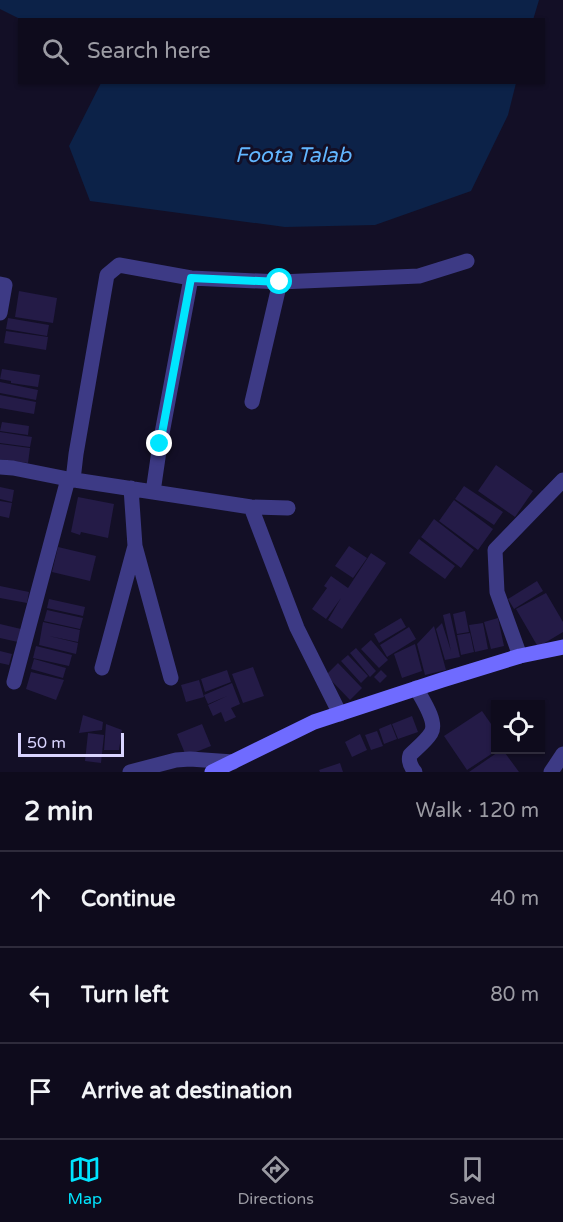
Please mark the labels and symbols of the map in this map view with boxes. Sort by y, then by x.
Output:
water label: Foota Talab [235,143,353,168]
route start [266,268,292,294]
route end [146,430,172,456]
scale bar [18,730,124,758]

